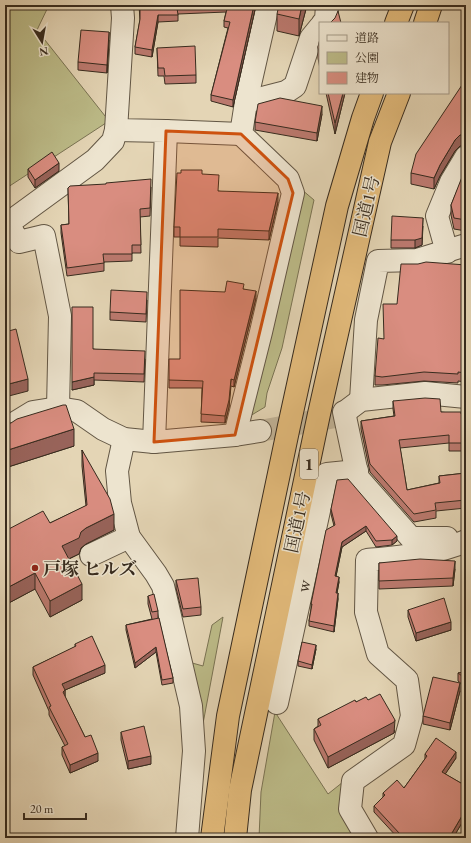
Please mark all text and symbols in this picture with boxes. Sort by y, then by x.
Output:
north arrow [22,22,62,62]
legend [319,22,449,94]
text: 道路 [355,30,379,46]
text: N [38,44,50,60]
text: 公園 [355,50,379,66]
text: 建物 [355,70,379,86]
street label: 国道1号 [348,173,384,239]
road number: 1 [300,449,318,479]
street label: 国道1号 [279,489,315,555]
place label: 戸塚 ヒルズ [43,557,137,580]
marker: 戸塚 ヒルズ [30,563,40,573]
street label: w [290,577,315,594]
scale bar [24,795,86,821]
text: 20 m [30,801,54,817]

